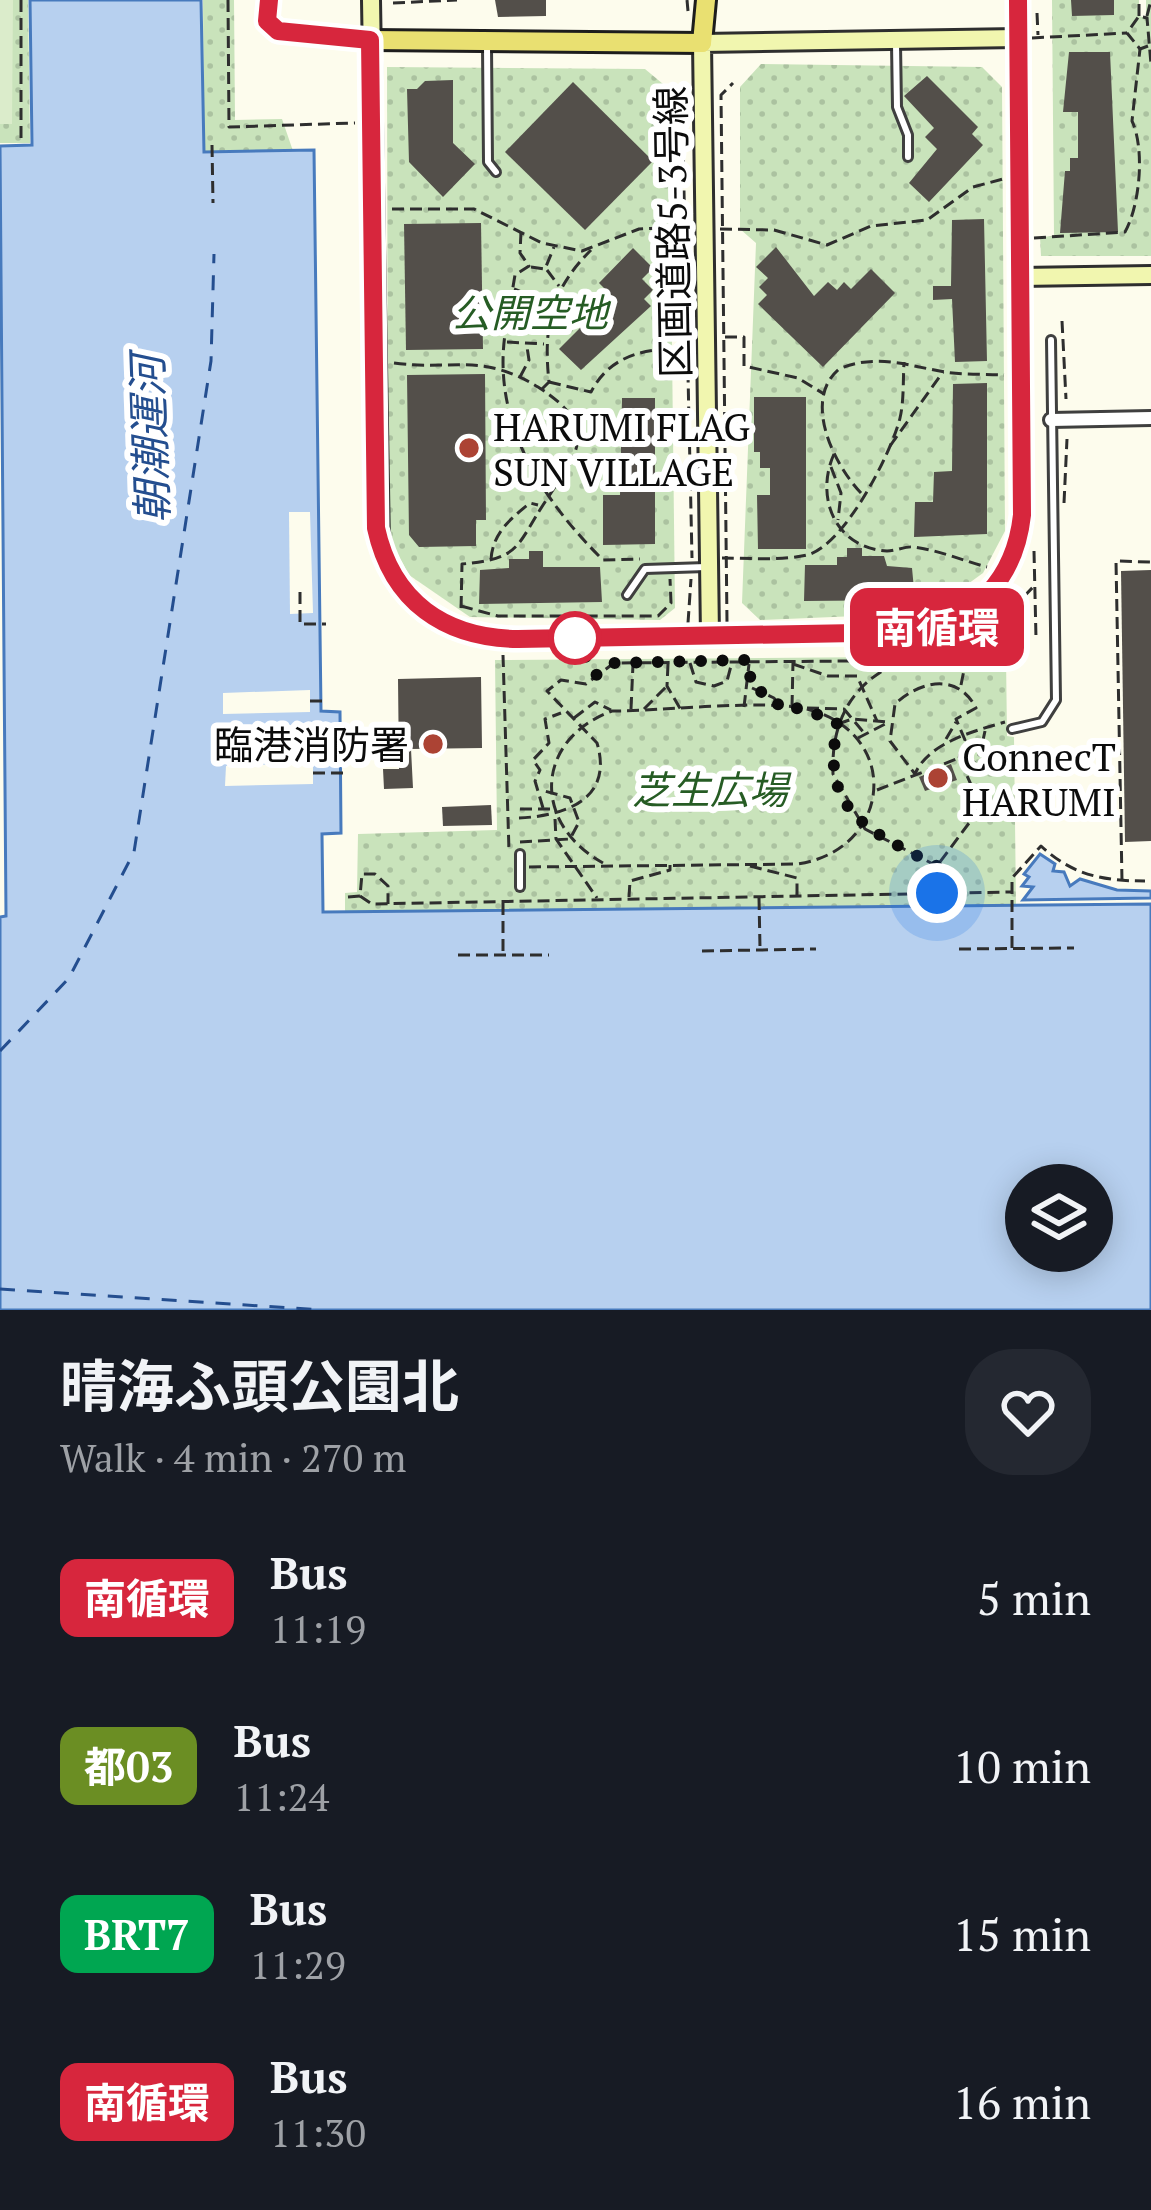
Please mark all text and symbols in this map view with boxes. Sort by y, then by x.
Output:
street label: 区画道路5-3号線 [643,85,701,379]
park label: 公開空地 [452,286,612,338]
water label: 朝潮運河 [118,347,180,524]
place label: HARUMI FLAG SUN VILLAGE [493,400,750,497]
marker: HARUMI FLAG SUN VILLAGE [456,435,482,461]
line badge: 南循環 [868,588,1006,666]
text: 南循環 [874,599,1000,655]
unlabelled marker [550,613,600,663]
place label: 臨港消防署 [214,718,409,770]
place label: ConnecT HARUMI [962,730,1116,827]
marker: 臨港消防署 [420,731,446,757]
park label: 芝生広場 [632,763,792,815]
marker: ConnecT HARUMI [925,765,951,791]
your location [907,863,967,923]
map controls [1005,1164,1113,1272]
button: layers [1005,1164,1113,1272]
text: 晴海ふ頭公園北 [60,1348,459,1423]
button: heart [965,1349,1091,1475]
text: Walk · 4 min · 270 m [60,1431,406,1483]
text: Bus [270,1542,348,1602]
text: 5 min [977,1568,1091,1628]
text: 南循環 [84,1570,210,1626]
text: 11:19 [270,1602,366,1654]
text: Bus [233,1710,311,1770]
text: 10 min [953,1736,1091,1796]
text: 都03 [84,1738,173,1794]
text: 11:24 [233,1770,329,1822]
text: Bus [250,1878,327,1938]
text: 15 min [953,1904,1091,1964]
text: BRT7 [84,1906,190,1962]
text: 11:29 [250,1938,346,1990]
text: Bus [270,2046,348,2106]
text: 16 min [953,2072,1091,2132]
text: 南循環 [84,2074,210,2130]
text: 11:30 [270,2106,366,2158]

